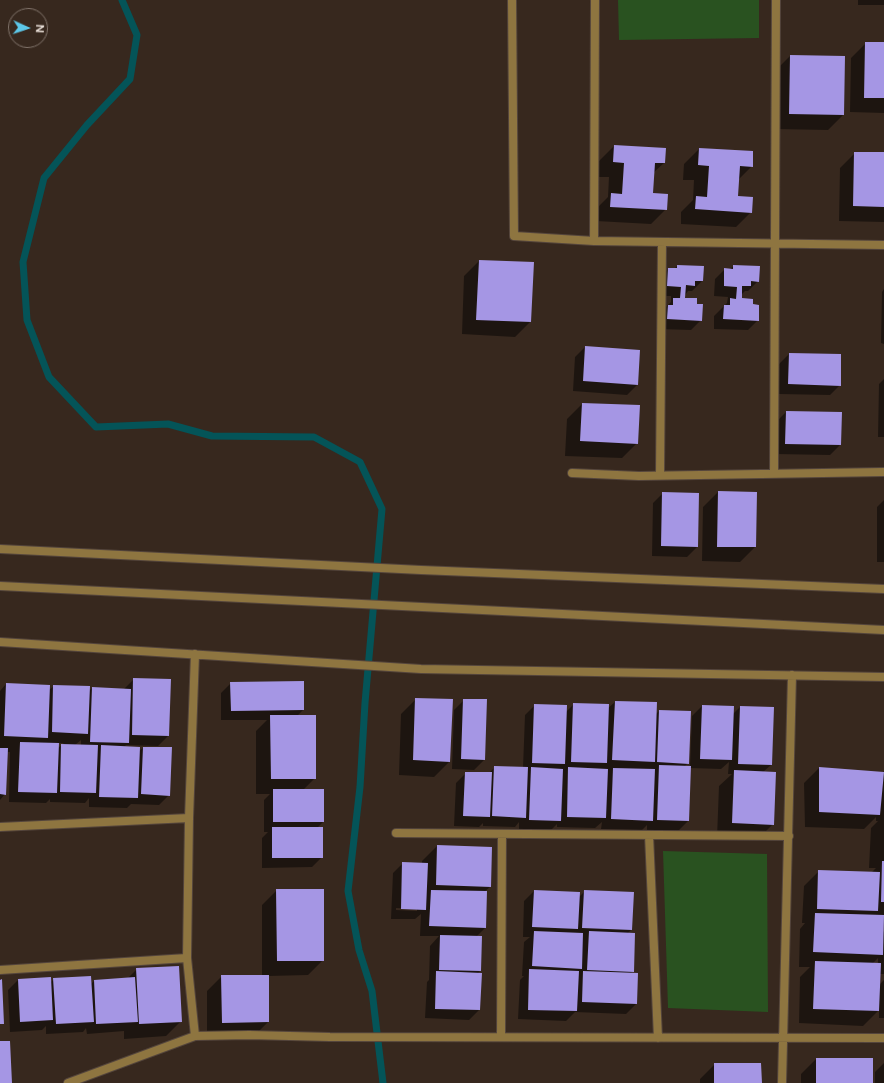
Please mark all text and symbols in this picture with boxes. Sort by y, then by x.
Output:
north arrow [8,8,48,48]
text: N [33,24,46,33]

